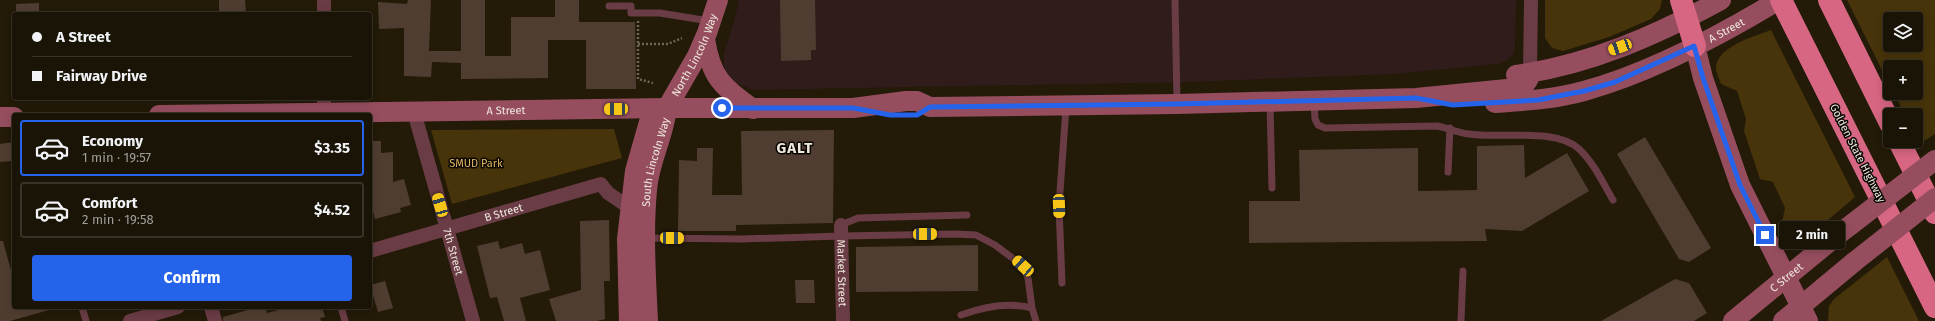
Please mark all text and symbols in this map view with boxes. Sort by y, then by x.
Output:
street label: North Lincoln Way [669,12,720,99]
map controls [1883,12,1923,148]
button: layers [1883,12,1923,52]
street label: A Street [1706,16,1747,46]
text: A Street [56,28,111,46]
car [1607,37,1633,57]
button: + [1883,60,1923,100]
text: Fairway Drive [56,67,147,85]
route start [713,99,731,117]
street label: Golden State Highway [1827,102,1888,205]
car [604,103,628,115]
street label: A Street [486,104,526,117]
button: − [1883,108,1923,148]
street label: South Lincoln Way [640,116,672,207]
icon: car [34,130,70,166]
text: Economy [82,132,143,150]
text: $3.35 [314,139,350,157]
district label: GALT [777,139,813,157]
text: 1 min · 19:57 [82,150,151,165]
park label: SMUD Park [449,157,503,170]
icon: car [34,192,70,228]
car [431,192,449,218]
text: Comfort [82,194,138,212]
car [1053,194,1065,218]
text: $4.52 [314,201,350,219]
street label: B Street [483,201,524,225]
text: 2 min · 19:58 [82,212,154,227]
callout: 2 min [1779,221,1845,249]
route end [1756,226,1774,244]
street label: 7th Street [440,227,466,277]
text: 2 min [1796,227,1828,242]
car [913,228,937,240]
car [660,232,684,244]
street label: Market Street [834,239,849,307]
car [1010,254,1036,278]
button: Confirm [32,255,352,301]
street label: C Street [1767,260,1806,295]

